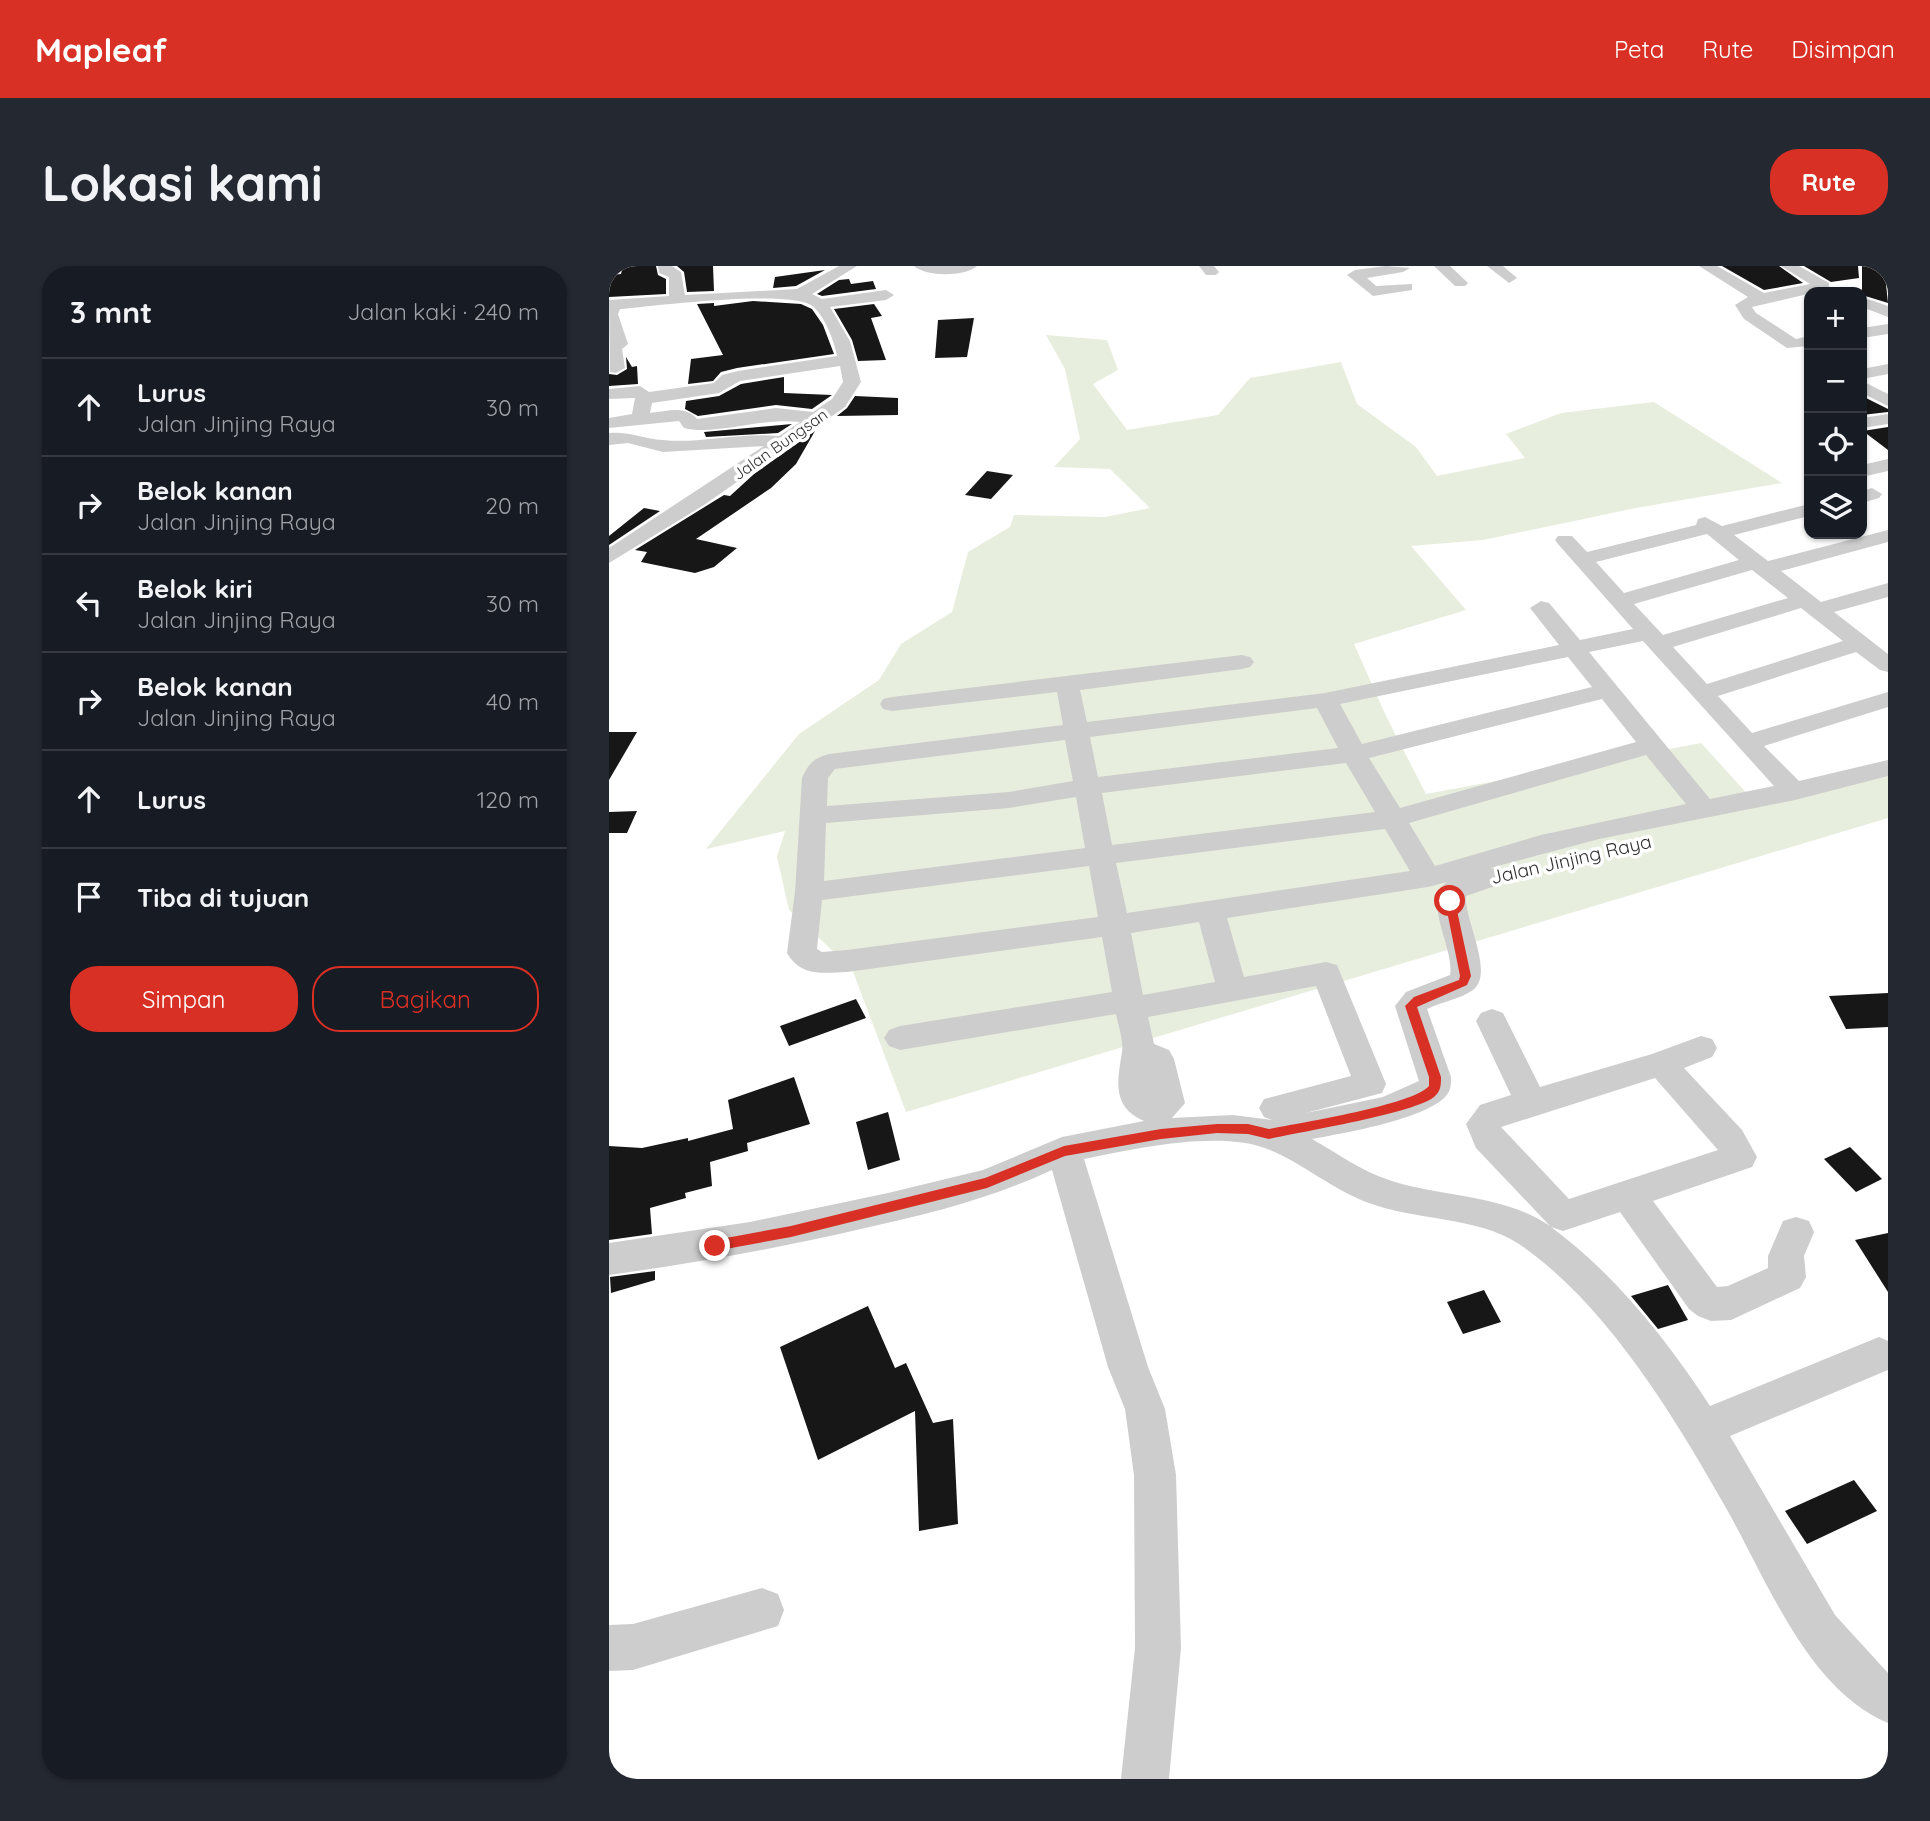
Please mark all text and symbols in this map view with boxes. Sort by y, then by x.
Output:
text: Mapleaf [35,29,167,70]
text: Peta [1614,34,1664,64]
text: Rute [1702,34,1753,64]
text: Disimpan [1791,34,1895,64]
button: Rute [1770,149,1888,215]
text: Lokasi kami [42,152,323,213]
map controls [1804,287,1867,539]
button: + [1804,287,1867,350]
text: 3 mnt [70,293,152,331]
text: Jalan kaki · 240 m [347,297,539,326]
button: − [1804,350,1867,413]
text: Lurus [137,376,206,409]
icon: ahead [70,388,108,426]
text: 30 m [486,393,539,422]
street label: Jalan Bungsan [729,404,831,484]
text: Jalan Jinjing Raya [137,409,336,438]
button: locate [1804,413,1867,476]
text: Belok kanan [137,474,293,507]
button: layers [1804,476,1867,539]
icon: right [70,486,108,524]
text: 20 m [485,491,539,520]
text: Jalan Jinjing Raya [137,507,336,536]
text: Belok kiri [137,572,253,605]
icon: left [70,584,108,622]
text: 30 m [486,589,539,618]
text: Jalan Jinjing Raya [137,605,336,634]
text: Belok kanan [137,670,293,703]
icon: right [70,682,108,720]
text: 40 m [486,687,539,716]
text: Jalan Jinjing Raya [137,703,336,732]
icon: ahead [70,780,108,818]
text: Lurus [137,783,206,816]
text: 120 m [477,785,539,814]
street label: Jalan Jinjing Raya [1488,829,1654,889]
icon: arrive [70,878,108,916]
text: Tiba di tujuan [137,881,309,914]
route start [1434,885,1465,916]
button: Simpan [70,966,298,1032]
button: Bagikan [312,966,539,1032]
route end [699,1230,730,1261]

